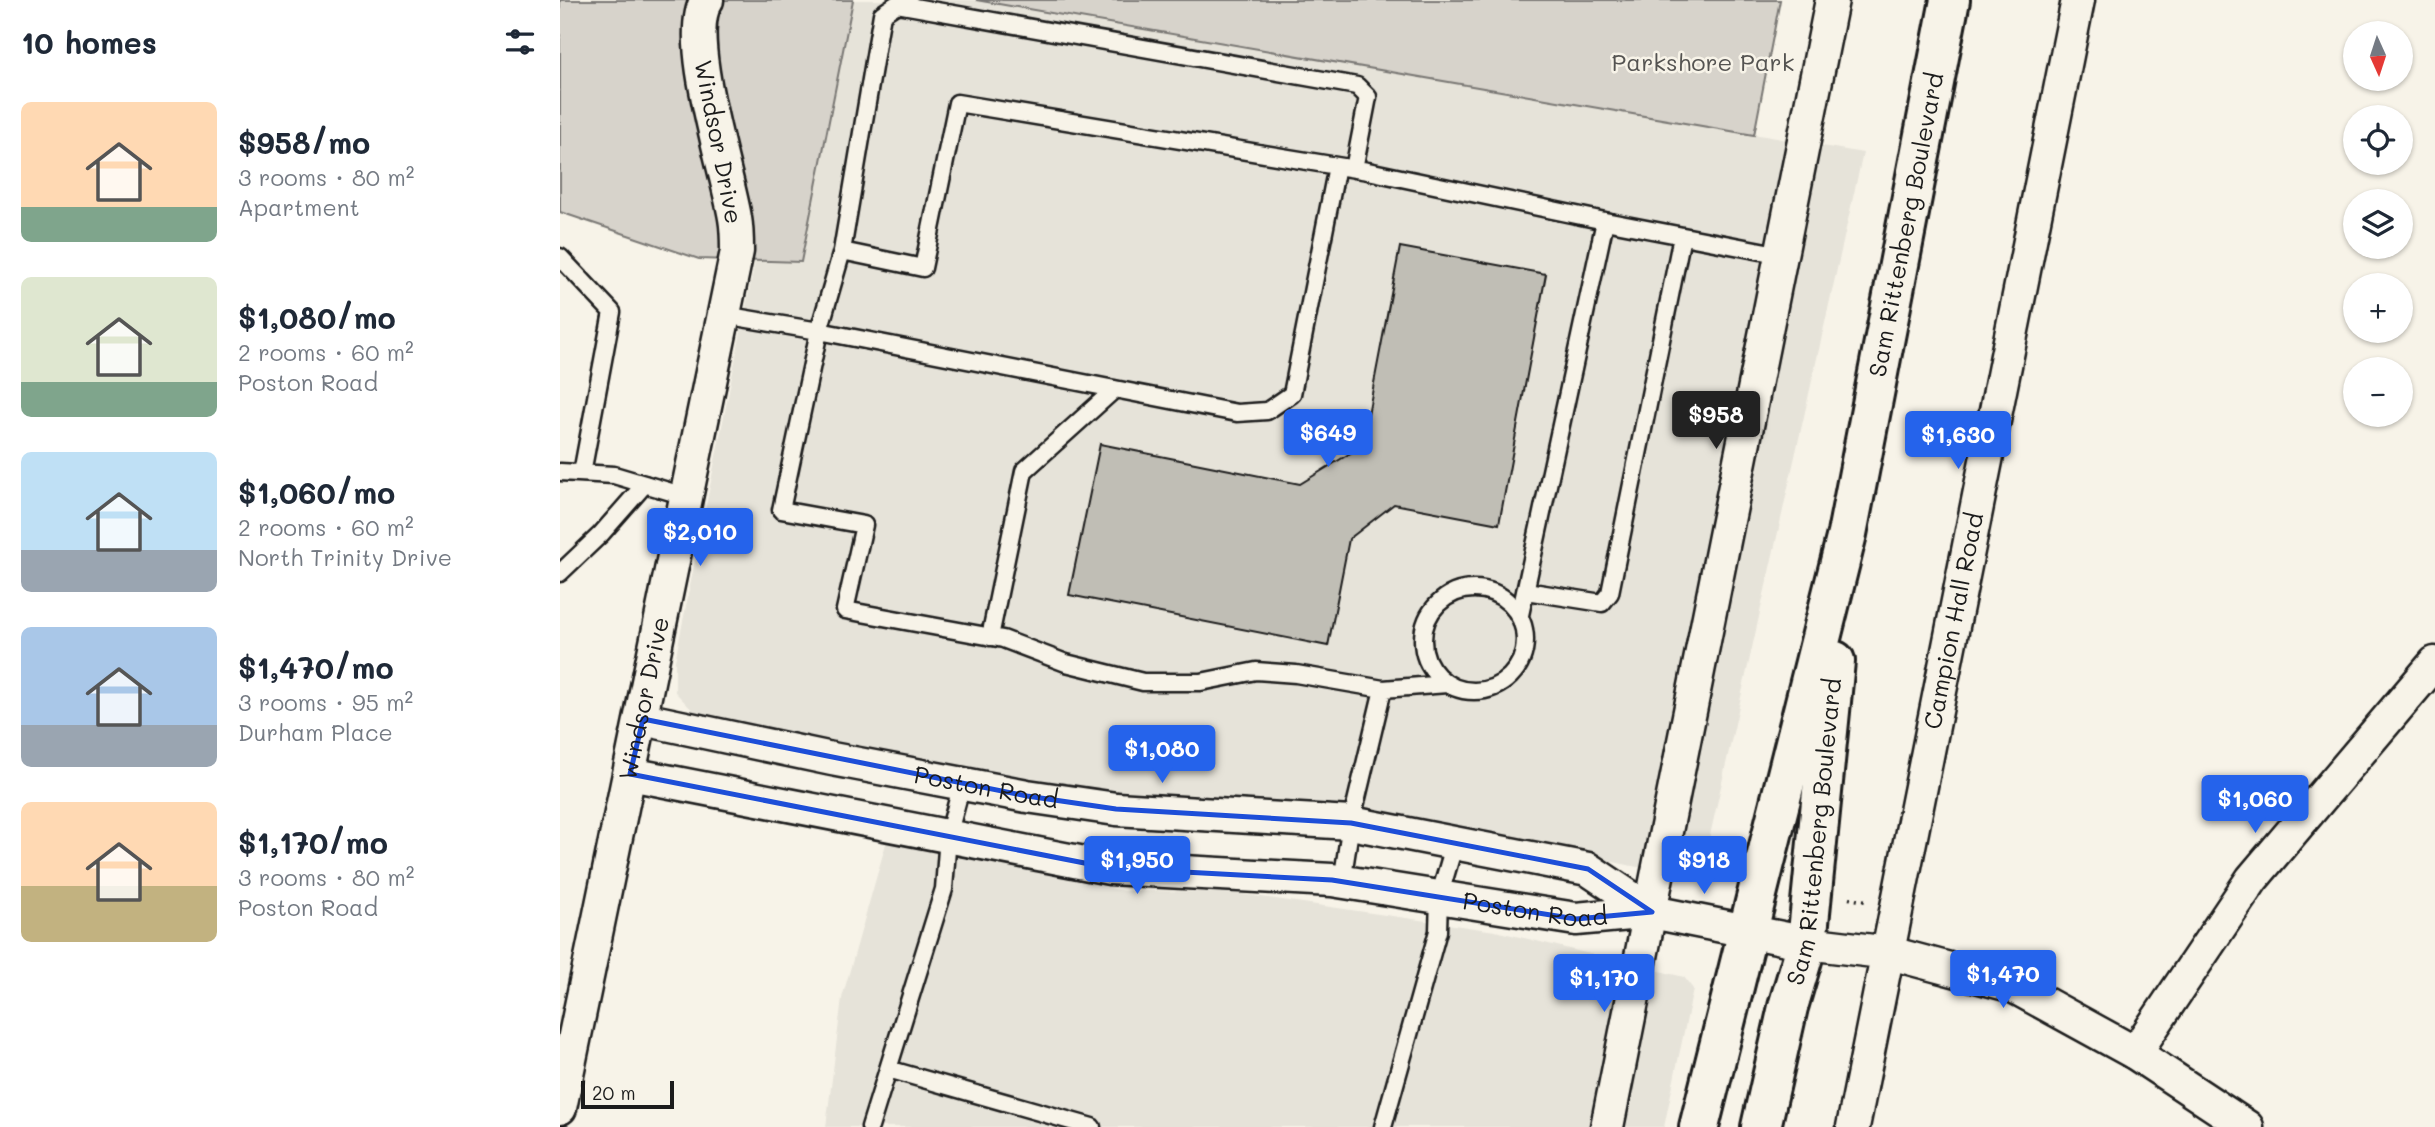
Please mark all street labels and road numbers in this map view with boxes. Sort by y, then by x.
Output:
street label: Windsor Drive [688,57,751,226]
street label: Sam Rittenberg Boulevard [1861,70,1950,379]
street label: Campion Hall Road [1916,510,1989,732]
street label: Windsor Drive [611,614,675,783]
street label: Sam Rittenberg Boulevard [1778,677,1847,989]
street label: Poston Road [912,758,1061,814]
street label: Poston Road [1461,884,1609,933]

